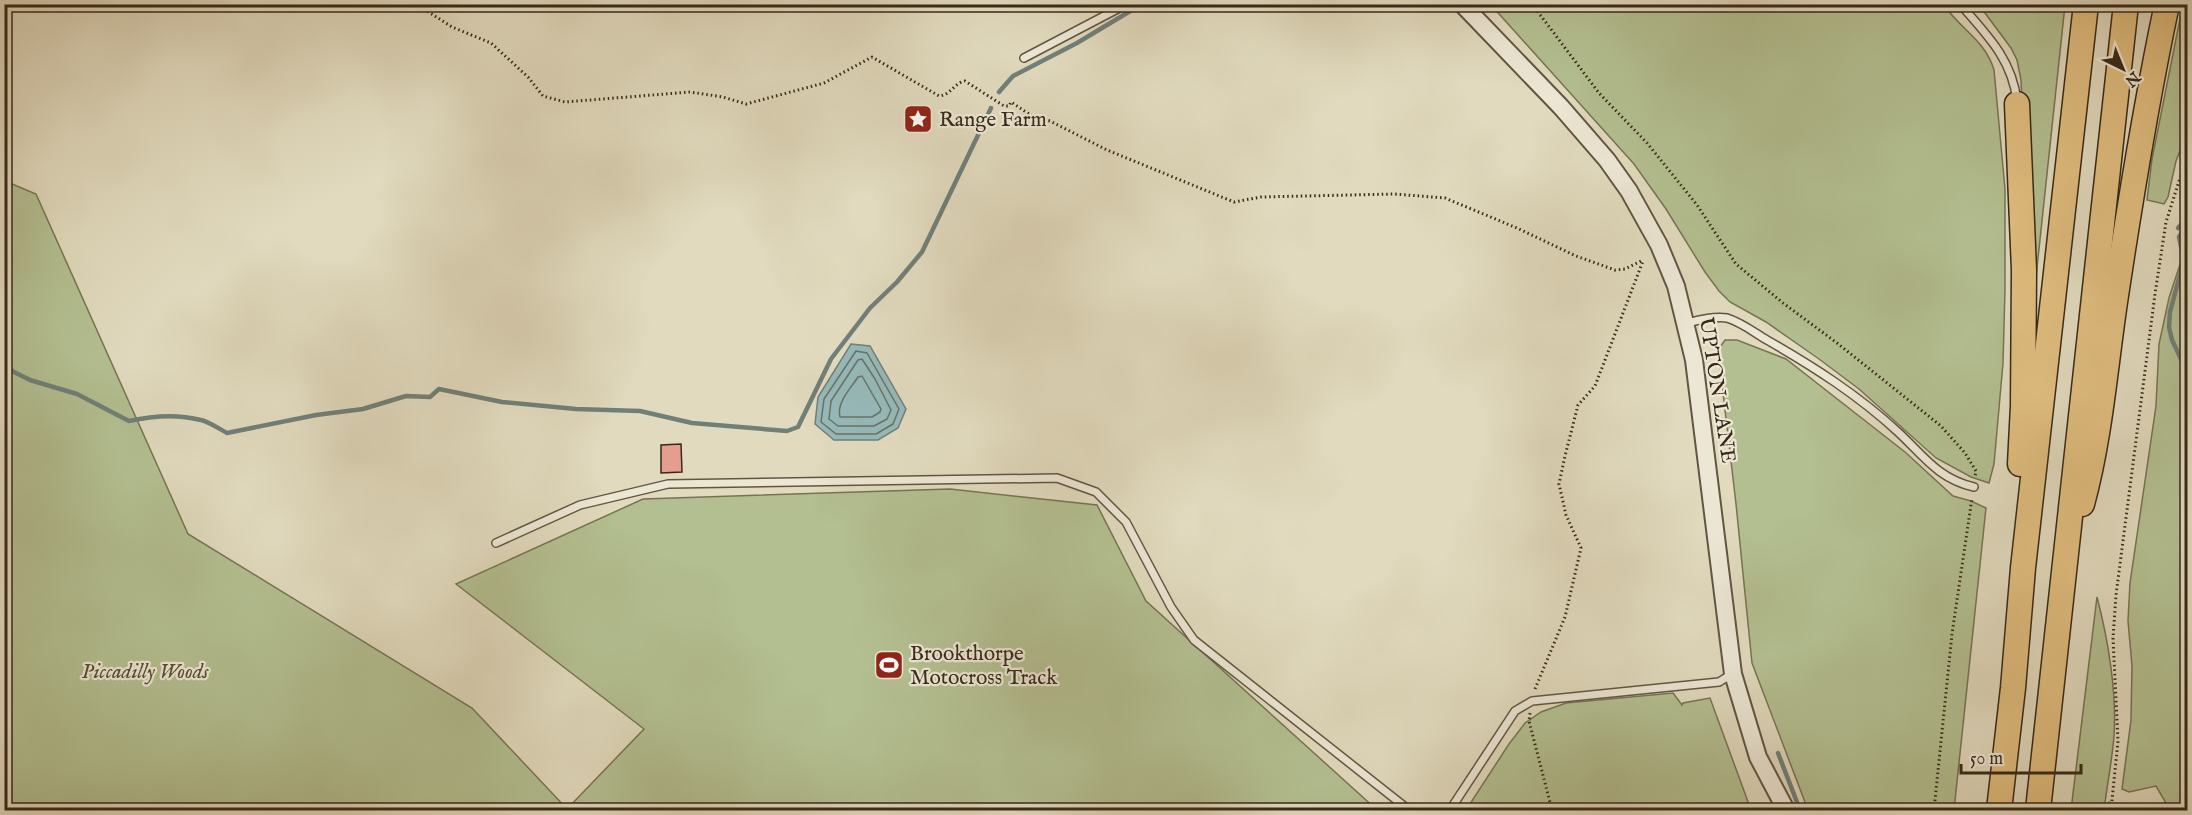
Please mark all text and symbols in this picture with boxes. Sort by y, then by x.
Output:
north arrow [2093,39,2153,99]
text: N [2120,66,2144,91]
place icon: Range Farm [902,103,934,135]
place label: Range Farm [939,107,1047,134]
street label: UPTON LANE [1692,315,1741,465]
place label: Brookthorpe Motocross Track [910,641,1058,692]
sports icon: Brookthorpe Motocross Track [873,649,905,681]
park label: Piccadilly Woods [82,659,210,686]
scale bar [1961,737,2081,775]
text: 50 m [1970,748,2003,771]

